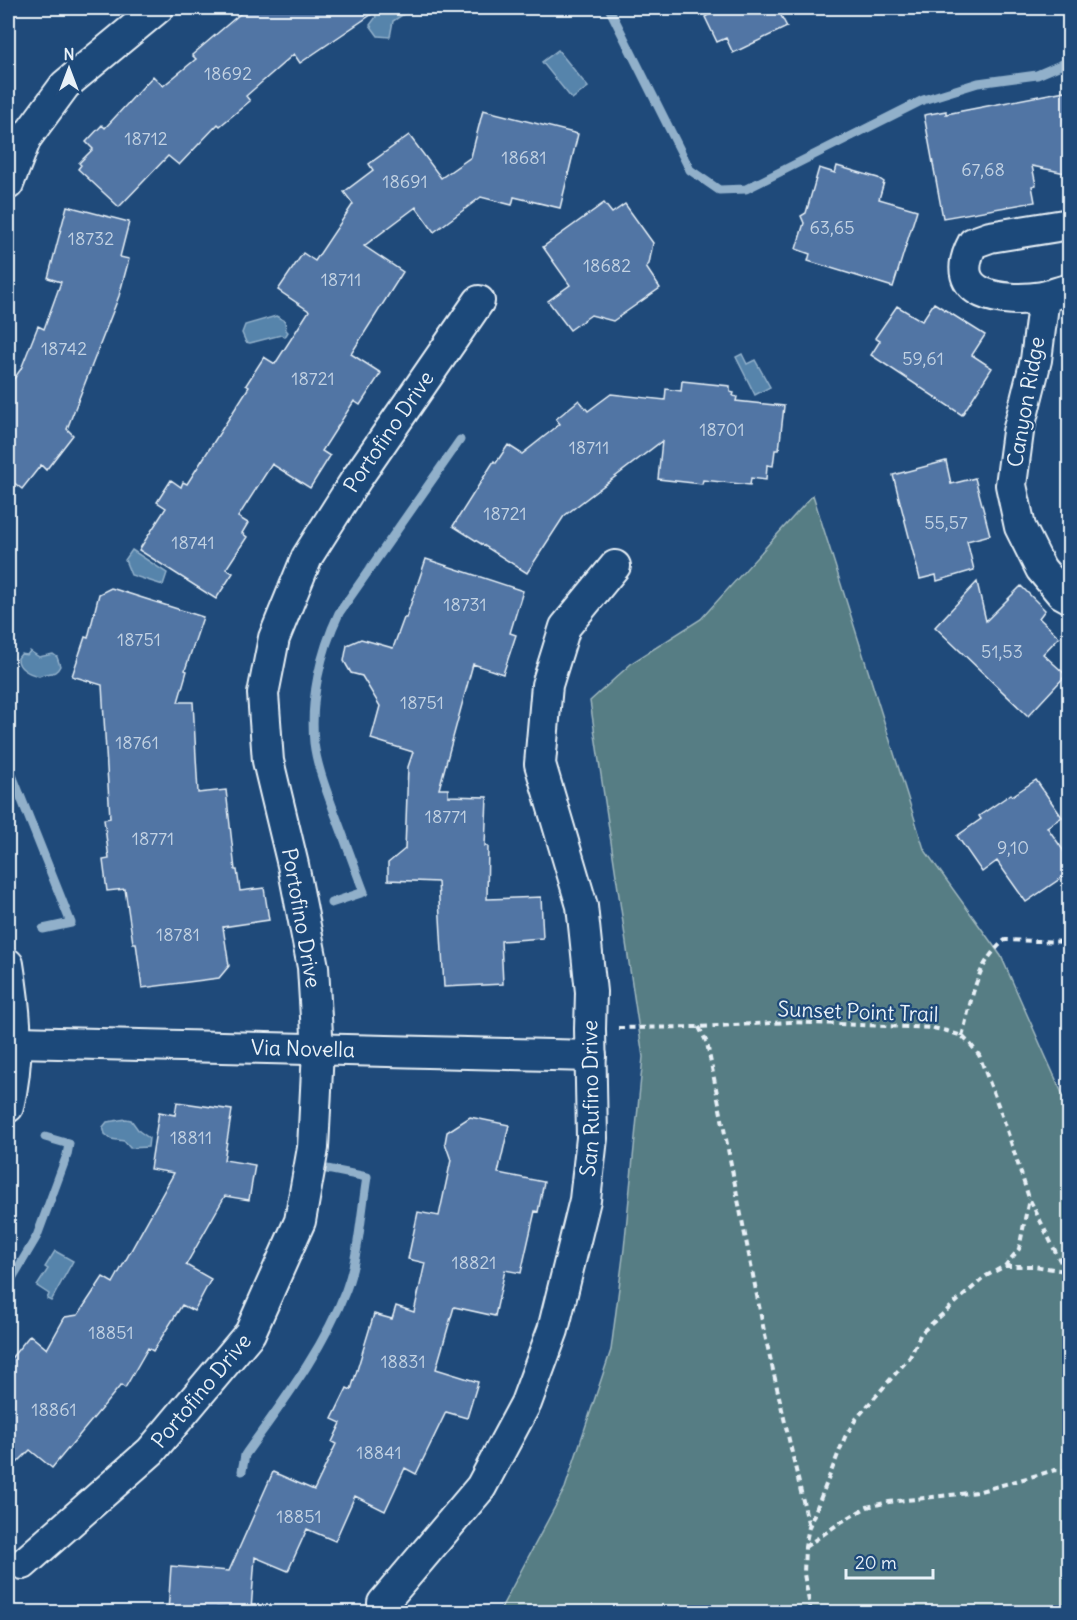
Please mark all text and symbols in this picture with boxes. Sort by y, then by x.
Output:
north arrow [39,39,99,99]
text: N [63,44,75,64]
house number: 18692 [204,62,252,85]
house number: 18712 [124,127,168,150]
house number: 18681 [501,146,547,169]
house number: 67,68 [961,158,1005,181]
house number: 18691 [382,170,428,193]
house number: 63,65 [809,216,855,239]
house number: 18732 [68,227,114,250]
house number: 18682 [583,254,631,277]
house number: 18711 [321,268,361,291]
street label: Canyon Ridge [1001,335,1050,469]
house number: 18742 [41,337,87,360]
house number: 59,61 [902,347,944,370]
street label: Portofino Drive [337,366,440,497]
house number: 18721 [291,367,335,390]
house number: 18701 [699,418,745,441]
house number: 18711 [569,436,609,459]
house number: 18721 [483,502,527,525]
house number: 55,57 [924,511,968,534]
house number: 18741 [171,531,215,554]
house number: 18731 [443,593,487,616]
house number: 18751 [117,628,161,651]
house number: 51,53 [981,640,1023,663]
house number: 18751 [400,691,444,714]
house number: 18761 [115,731,159,754]
house number: 18771 [425,805,467,828]
house number: 18771 [132,827,174,850]
house number: 9,10 [997,836,1029,859]
street label: Portofino Drive [276,846,327,990]
house number: 18781 [156,923,200,946]
street label: Sunset Point Trail [777,995,939,1028]
street label: San Rufino Drive [574,1020,605,1178]
street label: Via Novella [251,1034,355,1063]
house number: 18811 [170,1126,212,1149]
house number: 18821 [452,1251,496,1274]
house number: 18851 [88,1321,134,1344]
street label: Portofino Drive [145,1328,257,1454]
house number: 18831 [380,1350,426,1373]
house number: 18861 [31,1398,77,1421]
house number: 18841 [356,1441,402,1464]
house number: 18851 [276,1505,322,1528]
scale bar [846,1542,933,1580]
text: 20 m [855,1551,897,1574]

